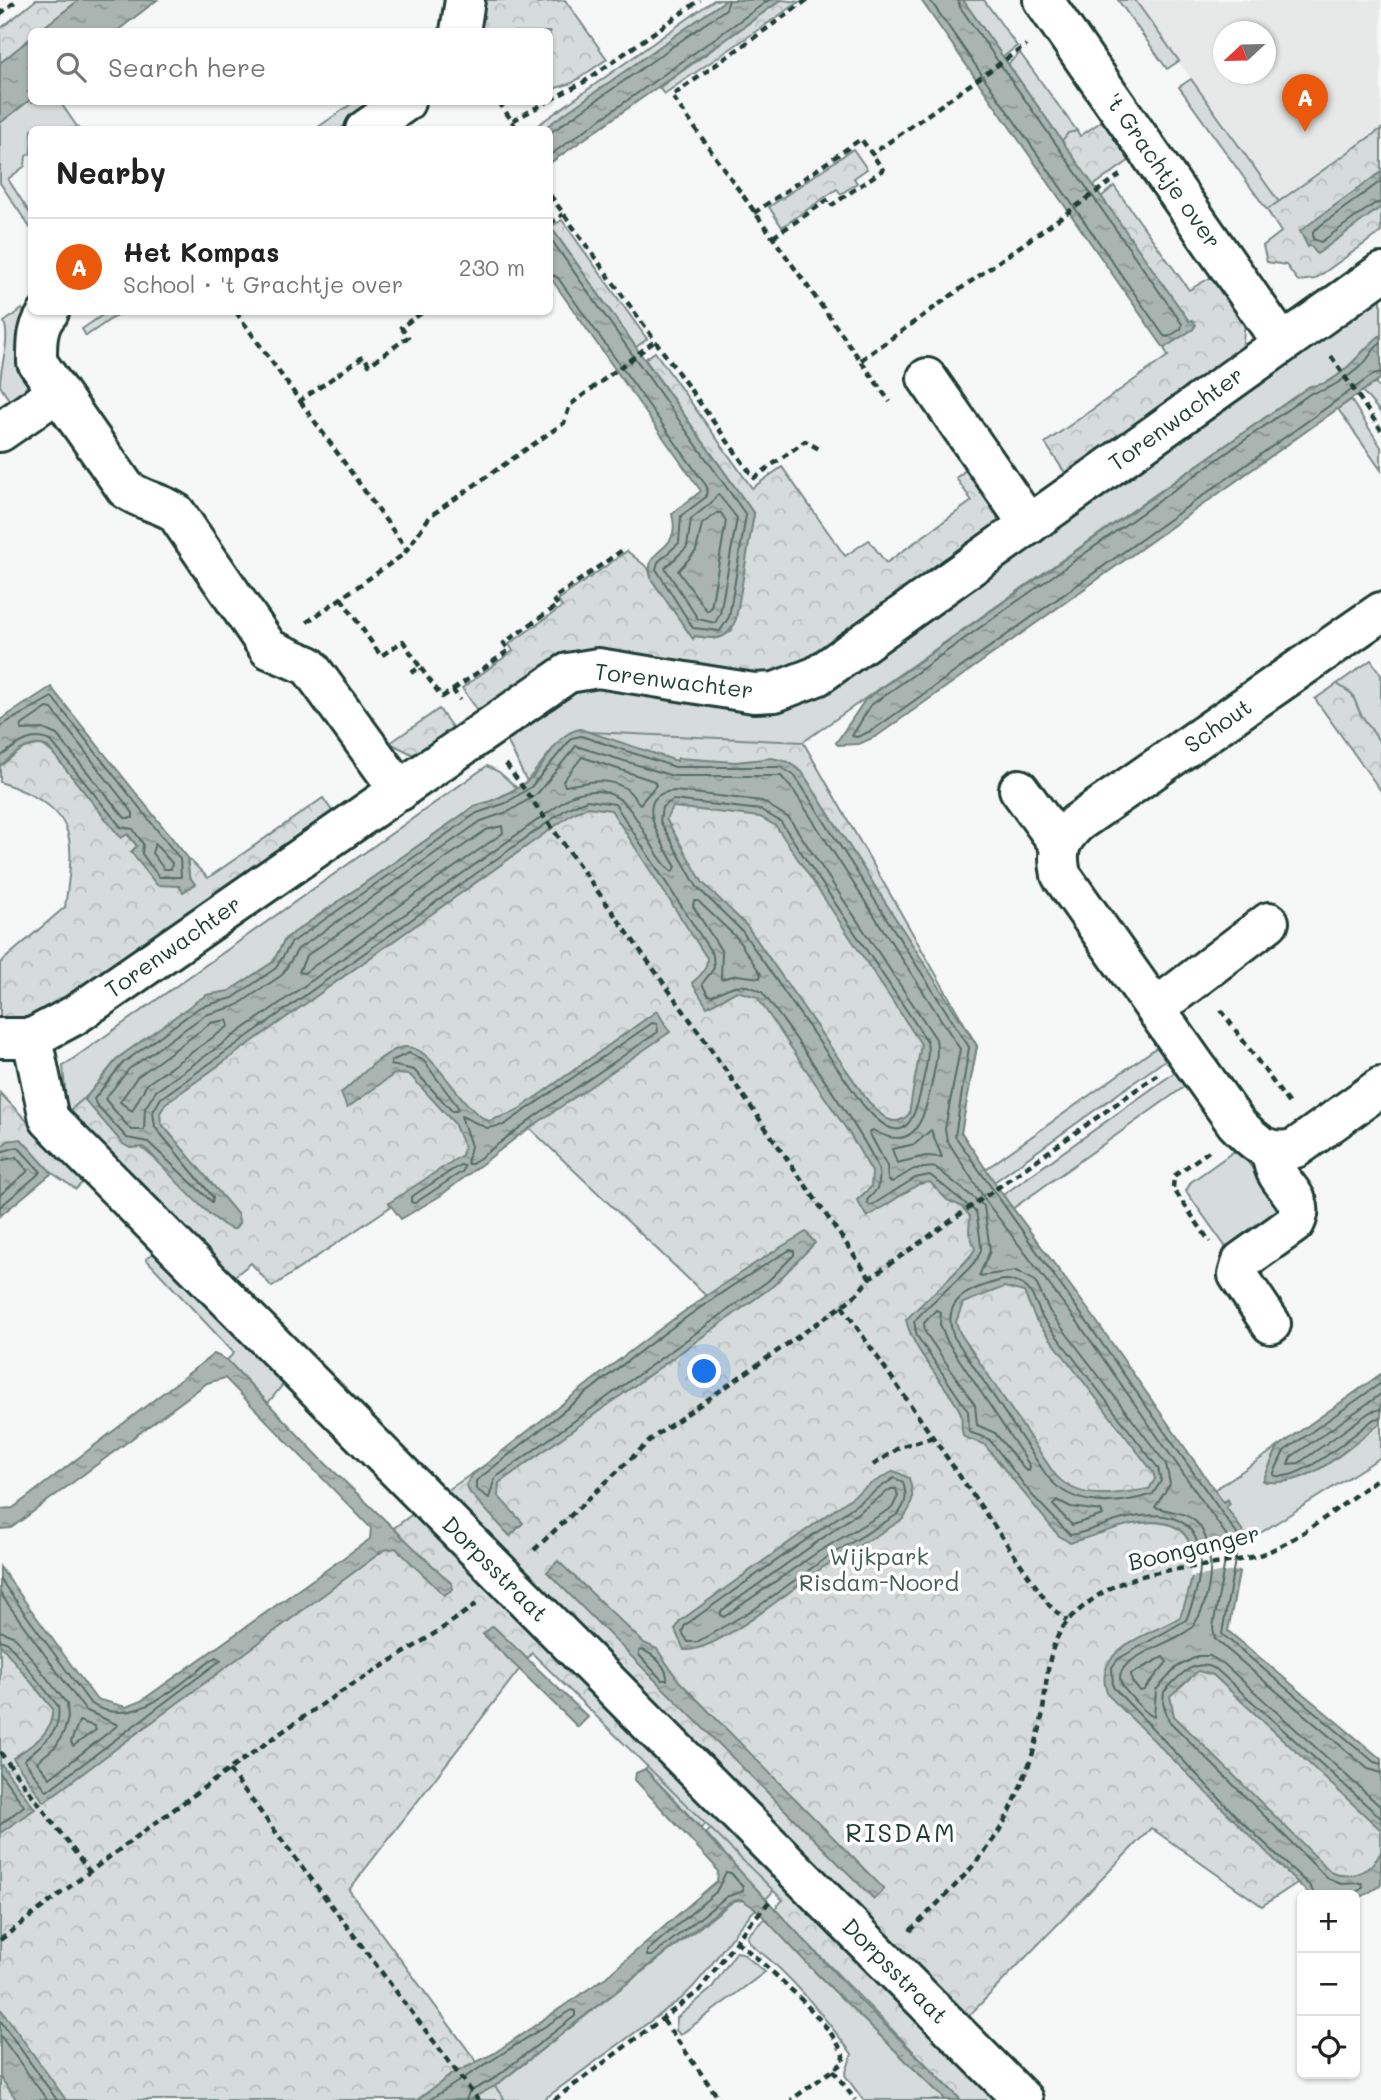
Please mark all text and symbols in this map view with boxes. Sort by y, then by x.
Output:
north arrow [1213,21,1276,84]
search box [28,28,553,105]
icon: search [52,48,90,86]
text: Search here [108,50,266,84]
pin: A [1282,74,1328,132]
street label: 't Grachtje over [1099,87,1229,254]
text: Nearby [56,152,166,192]
text: Het Kompas [123,235,279,269]
text: A [71,252,87,282]
text: 230 m [459,252,525,282]
text: School · 't Grachtje over [123,269,403,299]
street label: Torenwachter [1102,359,1249,477]
street label: Torenwachter [593,655,755,705]
street label: Schout [1178,691,1257,759]
street label: Torenwachter [98,888,246,1004]
your location [687,1354,721,1388]
street label: Dorpsstraat [436,1509,555,1628]
street label: Boonganger [1125,1517,1262,1577]
park label: Wijkpark Risdam-Noord [799,1541,959,1597]
district label: RISDAM [845,1815,957,1849]
map controls [1297,1890,1360,2079]
button: + [1297,1890,1360,1953]
street label: Dorpsstraat [836,1911,955,2030]
button: − [1297,1953,1360,2016]
button: locate [1297,2016,1360,2079]

